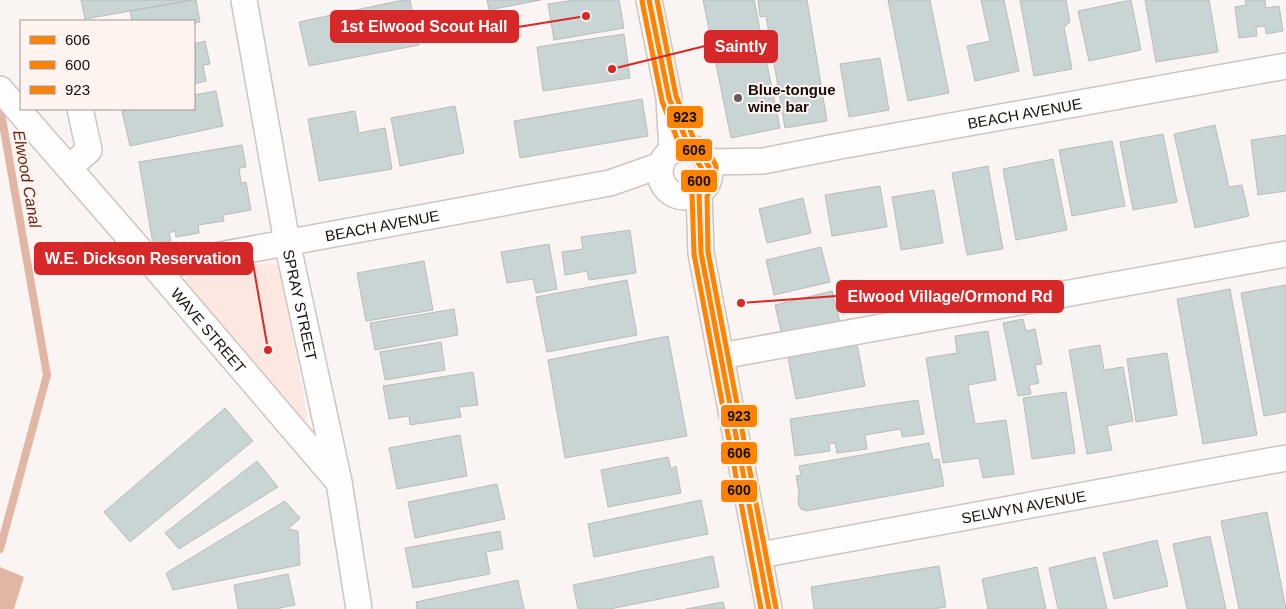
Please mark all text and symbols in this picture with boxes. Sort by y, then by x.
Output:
callout: 1st Elwood Scout Hall [331,11,518,42]
text: 1st Elwood Scout Hall [340,18,508,35]
legend [20,20,195,110]
text: 606 [65,31,90,48]
callout: Saintly [705,31,777,62]
text: Saintly [715,38,767,55]
text: 600 [65,56,90,73]
text: 923 [65,81,90,98]
place label: Blue-tongue wine bar [747,81,836,115]
marker: Blue-tongue wine bar [732,92,744,104]
street label: BEACH AVENUE [966,94,1083,131]
line badge: 923 [666,105,704,129]
text: 923 [673,109,697,125]
water label: Elwood Canal [10,129,44,230]
line badge: 606 [675,138,713,162]
text: 606 [682,142,706,158]
line badge: 600 [680,169,718,193]
text: 600 [687,173,711,189]
street label: BEACH AVENUE [324,206,441,244]
callout: W.E. Dickson Reservation [35,243,252,274]
street label: SPRAY STREET [280,248,321,362]
text: W.E. Dickson Reservation [45,250,241,267]
callout: Elwood Village/Ormond Rd [837,281,1063,312]
street label: WAVE STREET [168,284,250,376]
text: Elwood Village/Ormond Rd [847,288,1053,305]
line badge: 923 [720,404,758,428]
text: 923 [727,408,751,424]
line badge: 606 [720,441,758,465]
text: 606 [727,445,751,461]
line badge: 600 [720,479,758,503]
text: 600 [727,482,751,498]
street label: SELWYN AVENUE [960,487,1087,526]

